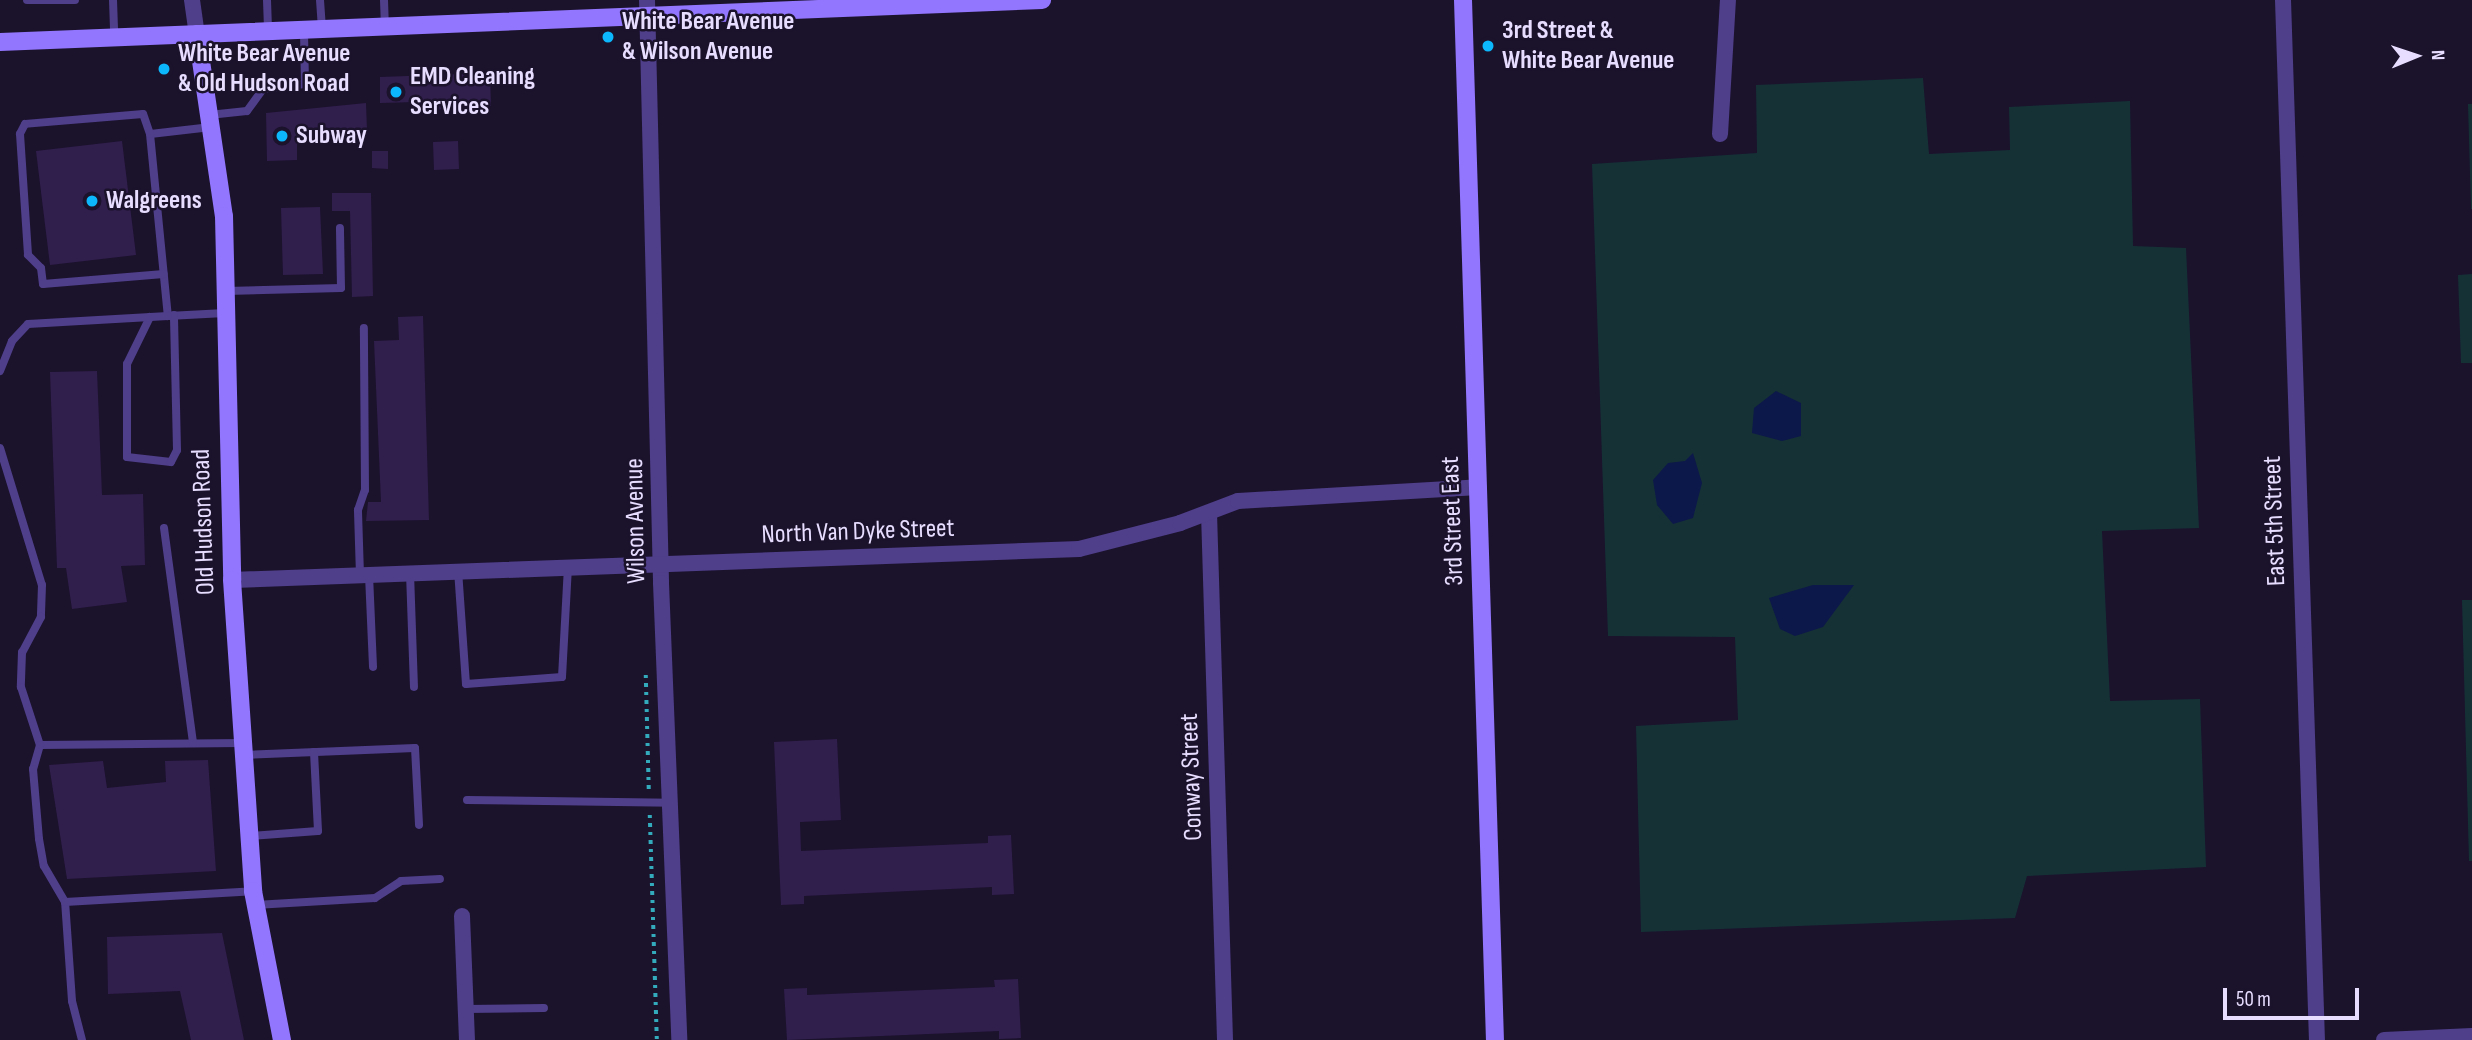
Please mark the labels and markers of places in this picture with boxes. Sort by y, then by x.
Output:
place label: White Bear Avenue & Wilson Avenue [622,6,794,68]
place label: 3rd Street & White Bear Avenue [1502,15,1674,76]
marker: White Bear Avenue & Wilson Avenue [600,29,616,45]
place label: White Bear Avenue & Old Hudson Road [178,38,350,100]
marker: 3rd Street & White Bear Avenue [1480,38,1496,54]
marker: White Bear Avenue & Old Hudson Road [156,61,172,77]
place label: EMD Cleaning Services [410,61,535,122]
marker: EMD Cleaning Services [388,84,404,100]
place label: Subway [296,120,367,152]
marker: Subway [274,128,290,144]
place label: Walgreens [106,185,202,217]
marker: Walgreens [84,193,100,209]

